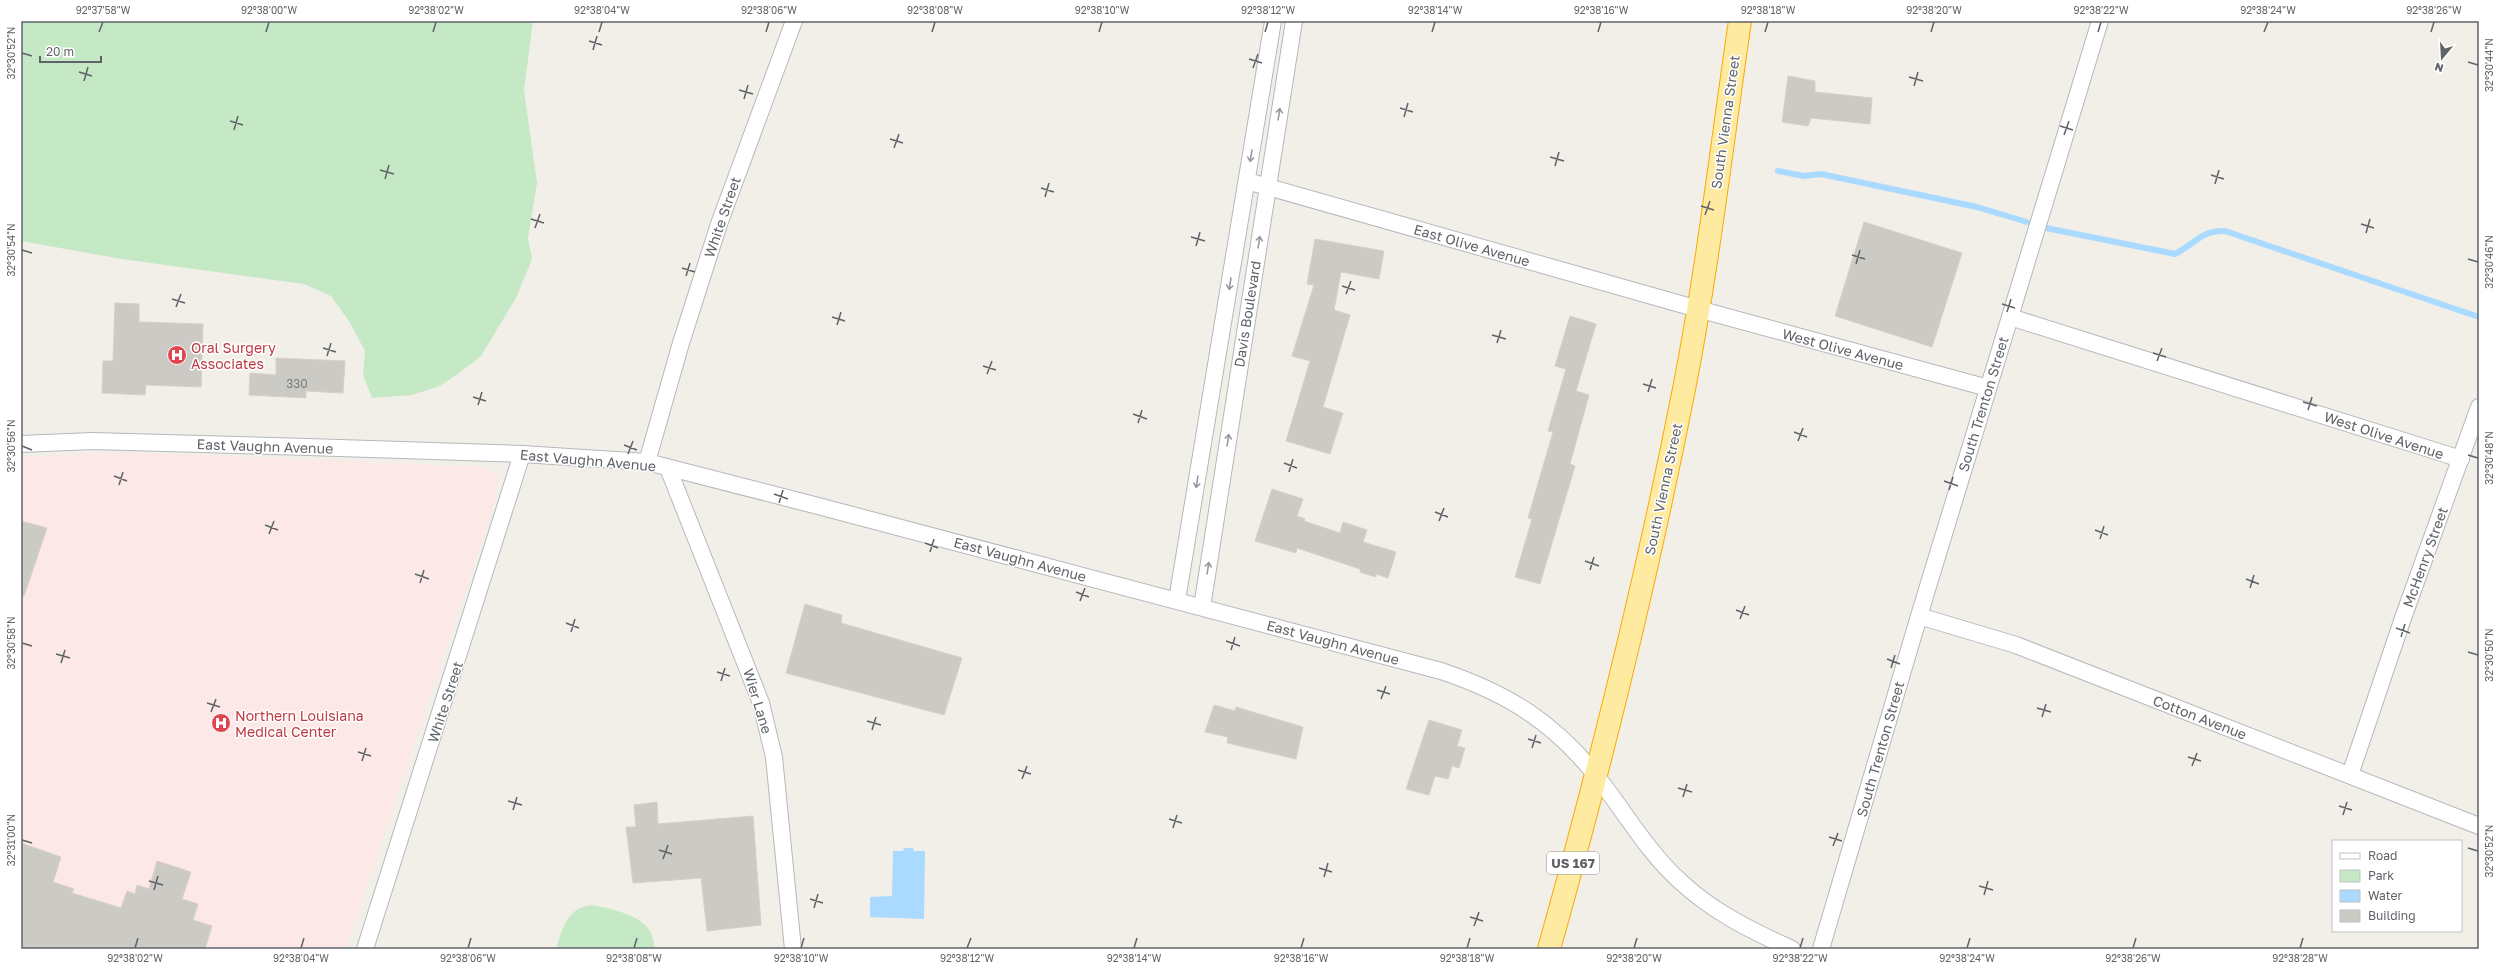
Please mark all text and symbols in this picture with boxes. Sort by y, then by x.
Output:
text: 92°37'58"W [76,4,131,16]
text: 92°38'00"W [241,4,297,16]
text: 92°38'02"W [408,4,464,16]
text: 92°38'04"W [574,4,630,16]
text: 92°38'06"W [741,4,797,16]
text: 92°38'08"W [907,4,963,16]
text: 92°38'10"W [1075,4,1130,16]
text: 92°38'12"W [1241,4,1296,16]
text: 92°38'14"W [1408,4,1463,16]
text: 92°38'16"W [1574,4,1629,16]
text: 92°38'18"W [1741,4,1796,16]
text: 92°38'20"W [1906,4,1962,16]
text: 92°38'22"W [2073,4,2129,16]
text: 92°38'24"W [2240,4,2296,16]
text: 92°38'26"W [2406,4,2462,16]
text: 32°30'52"N [5,27,17,79]
scale bar [40,38,101,64]
north arrow [2422,38,2462,78]
text: 32°30'44"N [2483,38,2495,92]
text: 20 m [46,44,74,59]
street label: South Vienna Street [1707,54,1743,190]
text: N [2433,61,2445,75]
one-way arrow [1275,108,1283,121]
one-way arrow [1247,149,1255,162]
street label: White Street [700,174,744,260]
street label: East Olive Avenue [1412,220,1532,270]
text: 32°30'54"N [5,223,17,277]
text: 32°30'46"N [2483,235,2495,289]
one-way arrow [1255,236,1263,249]
street label: Davis Boulevard [1230,260,1264,368]
one-way arrow [1225,278,1233,291]
street label: West Olive Avenue [1781,325,1905,373]
street label: South Trenton Street [1954,334,2012,474]
place label: Oral Surgery Associates [191,339,276,372]
hospital icon: Oral Surgery Associates [166,344,188,366]
house number: 330 [286,376,308,391]
street label: West Olive Avenue [2322,408,2446,462]
text: 32°30'56"N [5,419,17,473]
street label: South Vienna Street [1641,421,1685,557]
text: 32°30'48"N [2483,431,2495,485]
one-way arrow [1224,434,1232,447]
street label: East Vaughn Avenue [196,435,334,457]
street label: East Vaughn Avenue [519,446,657,474]
one-way arrow [1193,475,1201,488]
street label: McHenry Street [2399,504,2451,610]
street label: East Vaughn Avenue [952,533,1088,585]
one-way arrow [1204,562,1212,575]
text: 32°30'58"N [5,616,17,670]
street label: East Vaughn Avenue [1265,616,1401,668]
text: 32°30'50"N [2483,628,2495,682]
street label: White Street [424,659,466,745]
street label: Wier Lane [740,666,776,736]
street label: South Trenton Street [1852,679,1908,819]
street label: Cotton Avenue [2151,691,2249,743]
place label: Northern Louisiana Medical Center [235,707,364,740]
hospital icon: Northern Louisiana Medical Center [210,712,232,734]
text: 32°31'00"N [5,814,17,866]
text: 32°30'52"N [2483,825,2495,877]
legend [2332,840,2462,932]
text: Road [2368,848,2397,863]
road number: US 167 [1547,852,1599,874]
text: Park [2368,868,2394,883]
text: Water [2368,888,2402,903]
text: Building [2368,908,2416,923]
text: 92°38'02"W [107,952,163,964]
text: 92°38'04"W [273,952,329,964]
text: 92°38'06"W [440,952,496,964]
text: 92°38'08"W [606,952,662,964]
text: 92°38'10"W [774,952,829,964]
text: 92°38'12"W [940,952,995,964]
text: 92°38'14"W [1107,952,1162,964]
text: 92°38'16"W [1274,952,1329,964]
text: 92°38'18"W [1440,952,1495,964]
text: 92°38'20"W [1606,952,1662,964]
text: 92°38'22"W [1772,952,1828,964]
text: 92°38'24"W [1939,952,1995,964]
text: 92°38'26"W [2105,952,2161,964]
text: 92°38'28"W [2272,952,2328,964]

